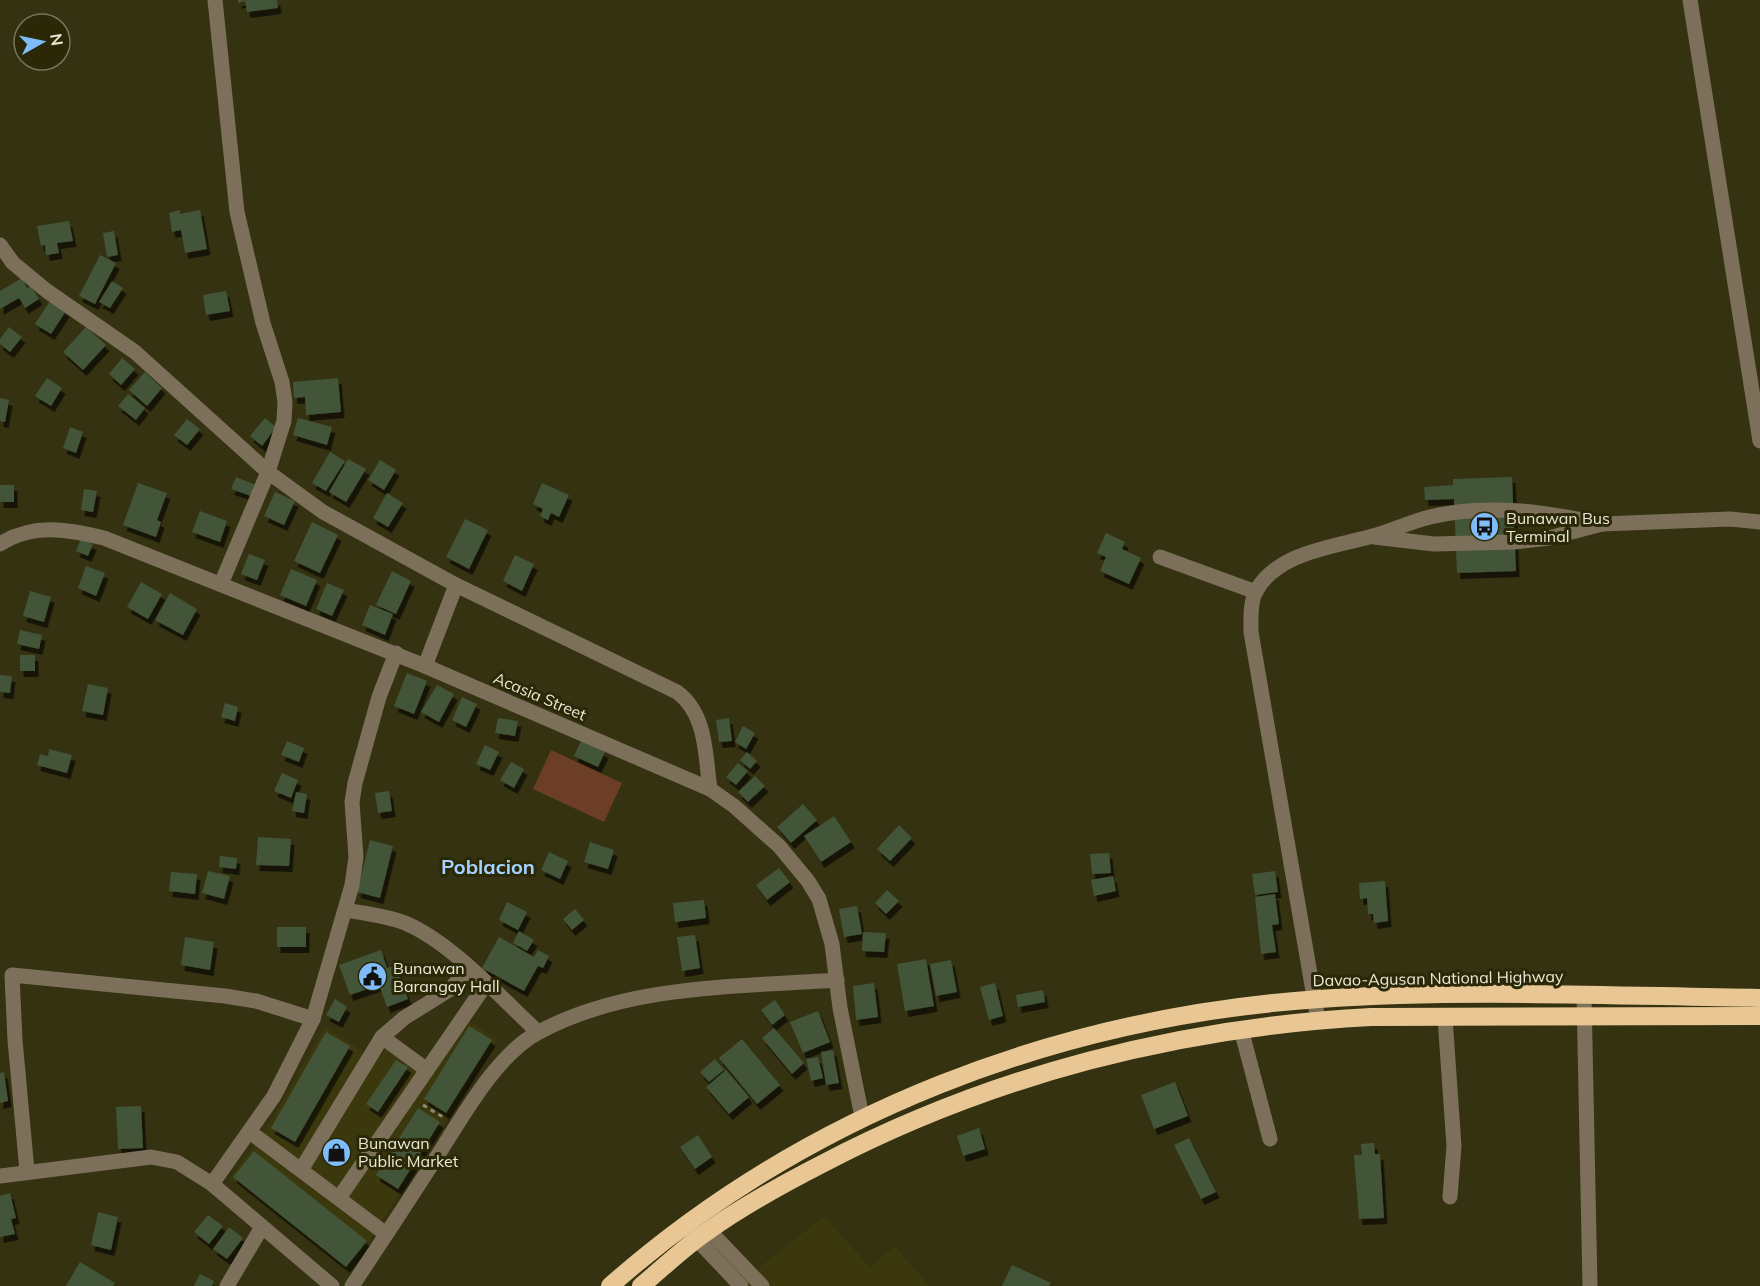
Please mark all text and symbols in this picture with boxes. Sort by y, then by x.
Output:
north arrow [12,12,72,72]
text: N [46,32,68,47]
place label: Bunawan Bus Terminal [1506,508,1610,546]
bus stop icon: Bunawan Bus Terminal [1469,511,1501,543]
street label: Acasia Street [491,667,590,725]
district label: Poblacion [441,854,535,879]
place label: Bunawan Barangay Hall [393,958,500,996]
public building icon: Bunawan Barangay Hall [356,961,388,993]
street label: Davao-Agusan National Highway [1312,966,1564,990]
place label: Bunawan Public Market [358,1133,459,1171]
shop icon: Bunawan Public Market [321,1136,353,1168]

